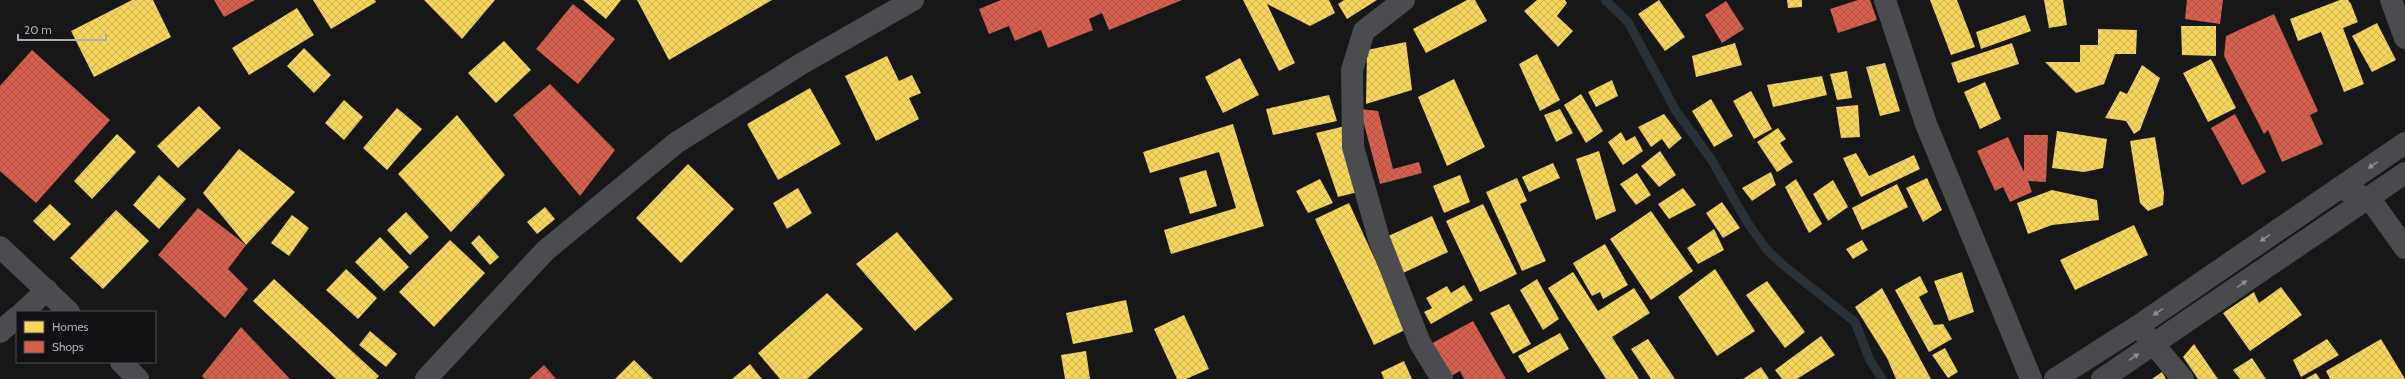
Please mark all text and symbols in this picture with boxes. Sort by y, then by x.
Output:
scale bar [18,16,106,42]
text: 20 m [24,22,52,37]
one-way arrow [2368,161,2378,169]
one-way arrow [2260,234,2271,242]
one-way arrow [2236,281,2248,288]
one-way arrow [2153,308,2163,316]
legend [16,311,156,363]
text: Homes [52,319,89,334]
text: Shops [52,339,84,354]
one-way arrow [2129,353,2139,361]

